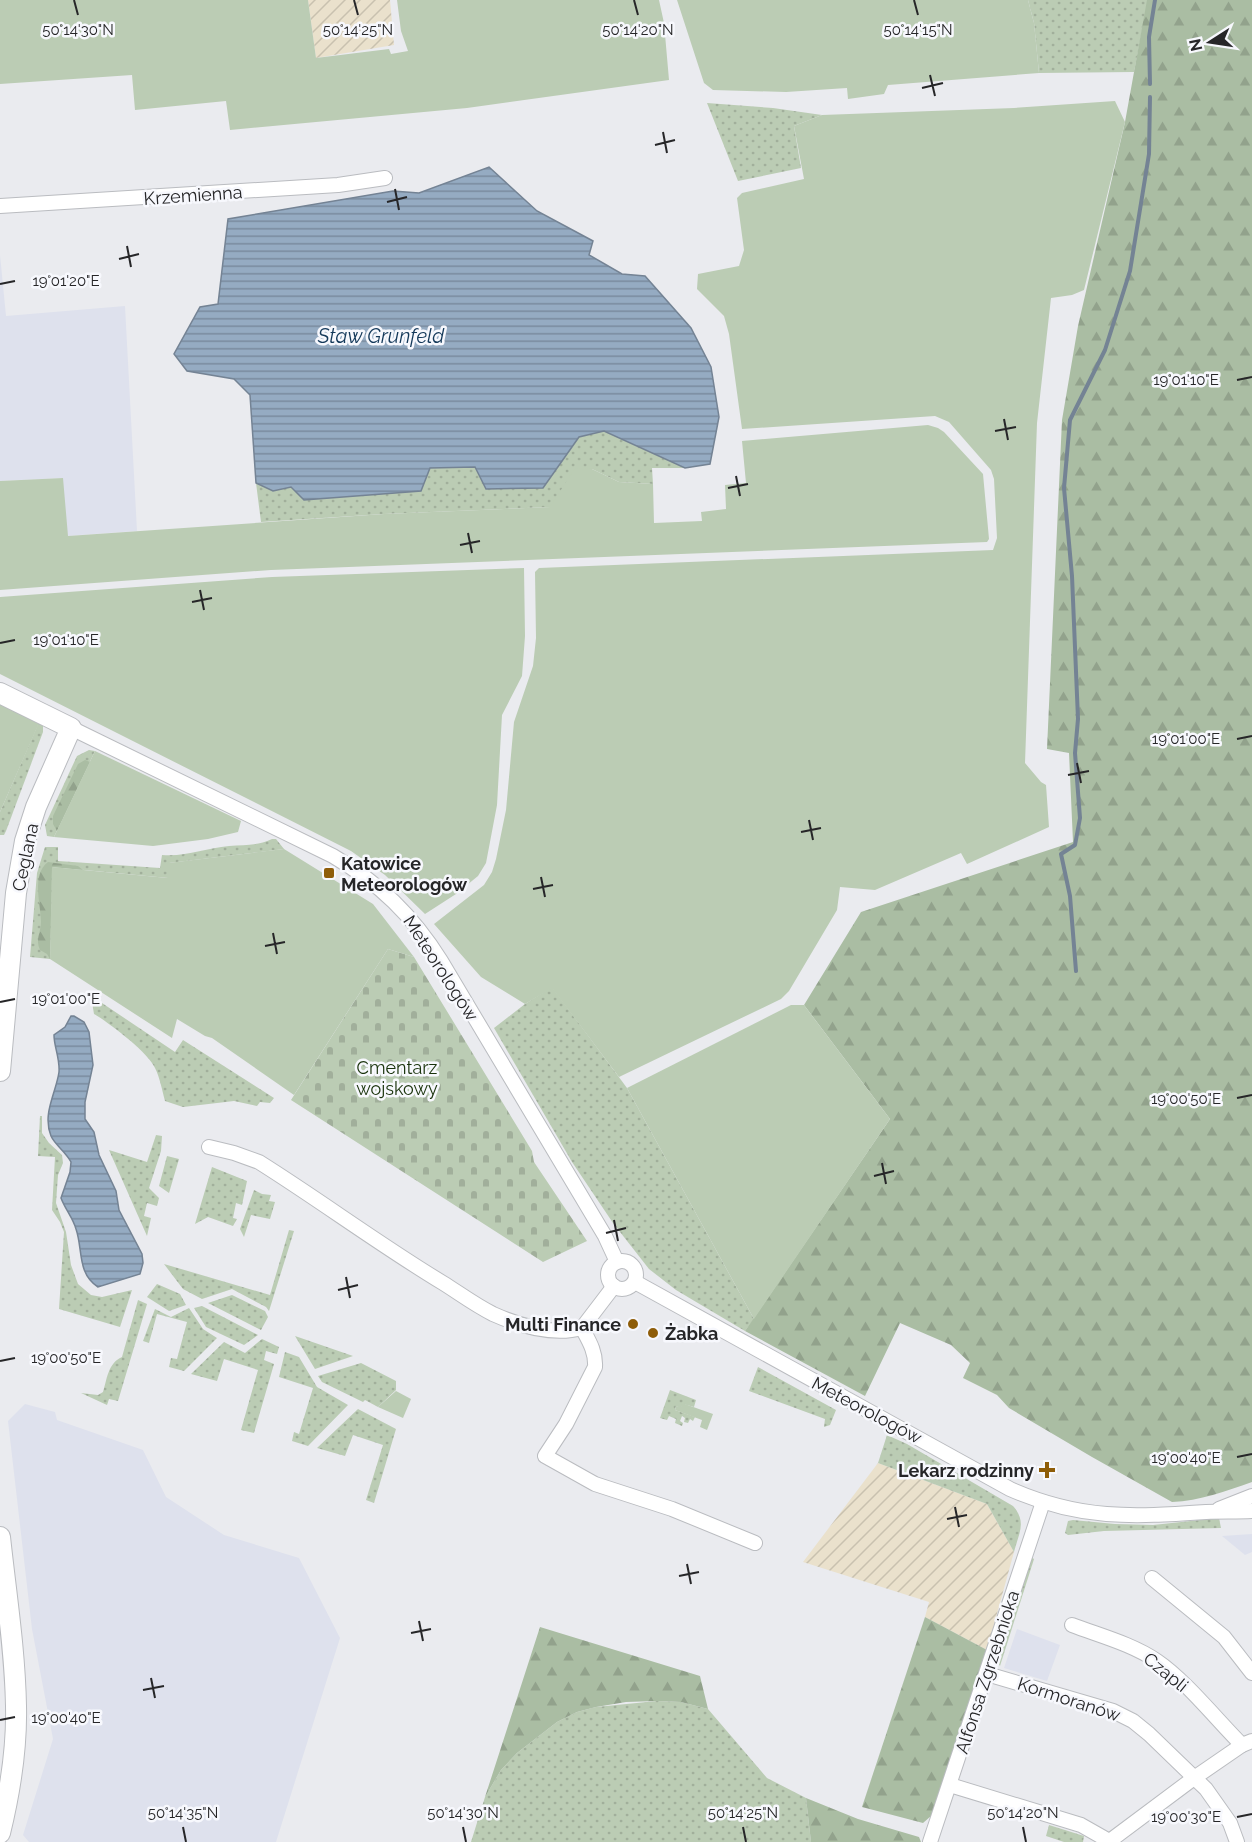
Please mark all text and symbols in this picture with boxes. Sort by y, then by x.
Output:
north arrow [1180,12,1240,72]
text: 50°14'30"N [42,21,114,39]
text: 50°14'25"N [323,21,393,39]
text: 50°14'20"N [602,21,674,39]
text: 50°14'15"N [883,21,953,39]
text: N [1185,37,1206,53]
street label: Krzemienna [143,181,243,209]
text: 19°01'20"E [32,272,100,290]
water label: Staw Grunfeld [317,324,445,348]
text: 19°01'10"E [1153,371,1219,389]
text: 19°01'10"E [33,631,99,649]
text: 19°01'00"E [1152,730,1220,748]
street label: Ceglana [8,821,42,893]
place label: Katowice Meteorologów [341,853,468,895]
marker: Katowice Meteorologów [322,866,336,880]
street label: Meteorologów [399,911,483,1025]
text: 19°01'00"E [32,990,100,1008]
park label: Cmentarz wojskowy [356,1057,438,1099]
text: 19°00'50"E [1151,1090,1221,1108]
place label: Multi Finance [505,1314,621,1335]
marker: Multi Finance [626,1317,640,1331]
place label: Żabka [665,1323,718,1344]
marker: Żabka [646,1326,660,1340]
text: 19°00'50"E [31,1349,101,1367]
street label: Meteorologów [808,1372,926,1448]
text: 19°00'40"E [1151,1449,1221,1467]
place label: Lekarz rodzinny [898,1460,1034,1481]
marker: Lekarz rodzinny [1038,1461,1056,1479]
street label: Alfonsa Zgrzebnioka [951,1588,1023,1756]
street label: Czapli [1140,1648,1192,1696]
street label: Kormoranów [1015,1672,1123,1726]
text: 19°00'40"E [31,1709,101,1727]
text: 50°14'35"N [148,1804,218,1822]
text: 50°14'30"N [427,1804,499,1822]
text: 50°14'25"N [708,1804,778,1822]
text: 50°14'20"N [987,1804,1059,1822]
text: 19°00'30"E [1151,1808,1221,1826]

